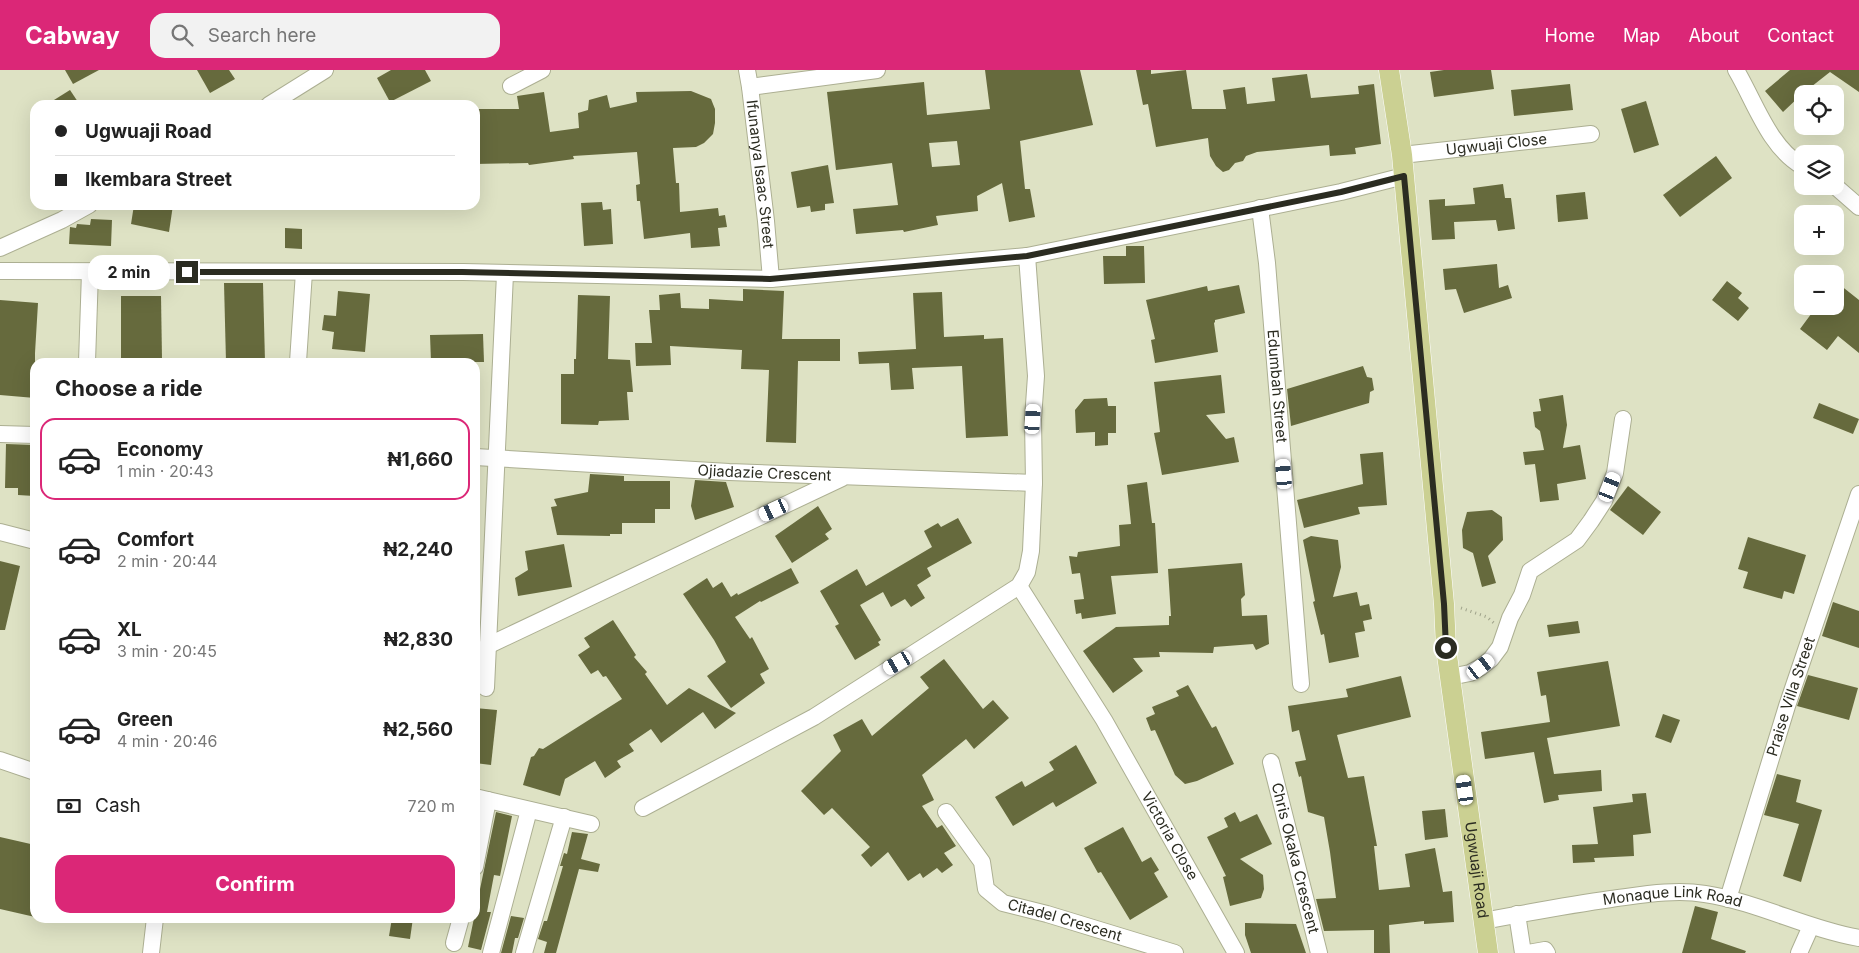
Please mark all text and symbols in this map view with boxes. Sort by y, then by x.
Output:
search box [150,13,500,58]
text: Cabway [25,21,120,50]
icon: search [168,21,196,49]
text: Search here [208,24,316,47]
text: Home [1545,25,1595,46]
text: Map [1623,25,1660,46]
text: About [1688,25,1739,46]
text: Contact [1767,25,1834,46]
map controls [1794,85,1844,315]
button: locate [1794,85,1844,135]
street label: Ifunanya Isaac Street [743,99,778,249]
text: Ugwuaji Road [85,120,212,143]
street label: Ugwuaji Close [1445,129,1548,159]
button: layers [1794,145,1844,195]
text: Ikembara Street [85,168,232,191]
button: + [1794,205,1844,255]
callout: 2 min [87,254,170,290]
route end [176,261,198,283]
text: 2 min [108,262,150,282]
button: − [1794,265,1844,315]
street label: Edumbah Street [1263,329,1291,444]
text: Choose a ride [55,375,203,401]
car [1024,404,1041,434]
icon: car [57,437,102,482]
text: Economy [117,438,203,461]
text: ₦1,660 [387,448,453,471]
car [1275,458,1292,490]
street label: Ojiadazie Crescent [697,460,832,485]
text: 1 min · 20:43 [117,461,214,481]
car [1597,470,1622,504]
car [757,497,790,523]
icon: car [57,527,102,572]
text: Comfort [117,528,194,551]
text: ₦2,240 [383,538,453,561]
text: 2 min · 20:44 [117,551,217,571]
icon: car [57,617,102,662]
text: XL [117,618,142,641]
text: ₦2,830 [383,628,453,651]
street label: Praise Villa Street [1762,634,1819,758]
route start [1435,637,1457,659]
text: 3 min · 20:45 [117,641,217,661]
car [881,649,914,677]
car [1464,652,1497,682]
icon: car [57,707,102,752]
text: Green [117,708,173,731]
text: ₦2,560 [383,718,453,741]
text: 4 min · 20:46 [117,731,218,751]
car [1455,774,1474,806]
street label: Chris Okaka Crescent [1268,781,1324,935]
street label: Victoria Close [1138,788,1203,883]
icon: cash [55,792,83,820]
text: Cash [95,794,141,817]
text: 720 m [408,796,455,816]
street label: Ugwuaji Road [1461,820,1493,920]
button: Confirm [55,855,455,913]
street label: Monaque Link Road [1602,882,1745,911]
street label: Citadel Crescent [1006,895,1124,945]

